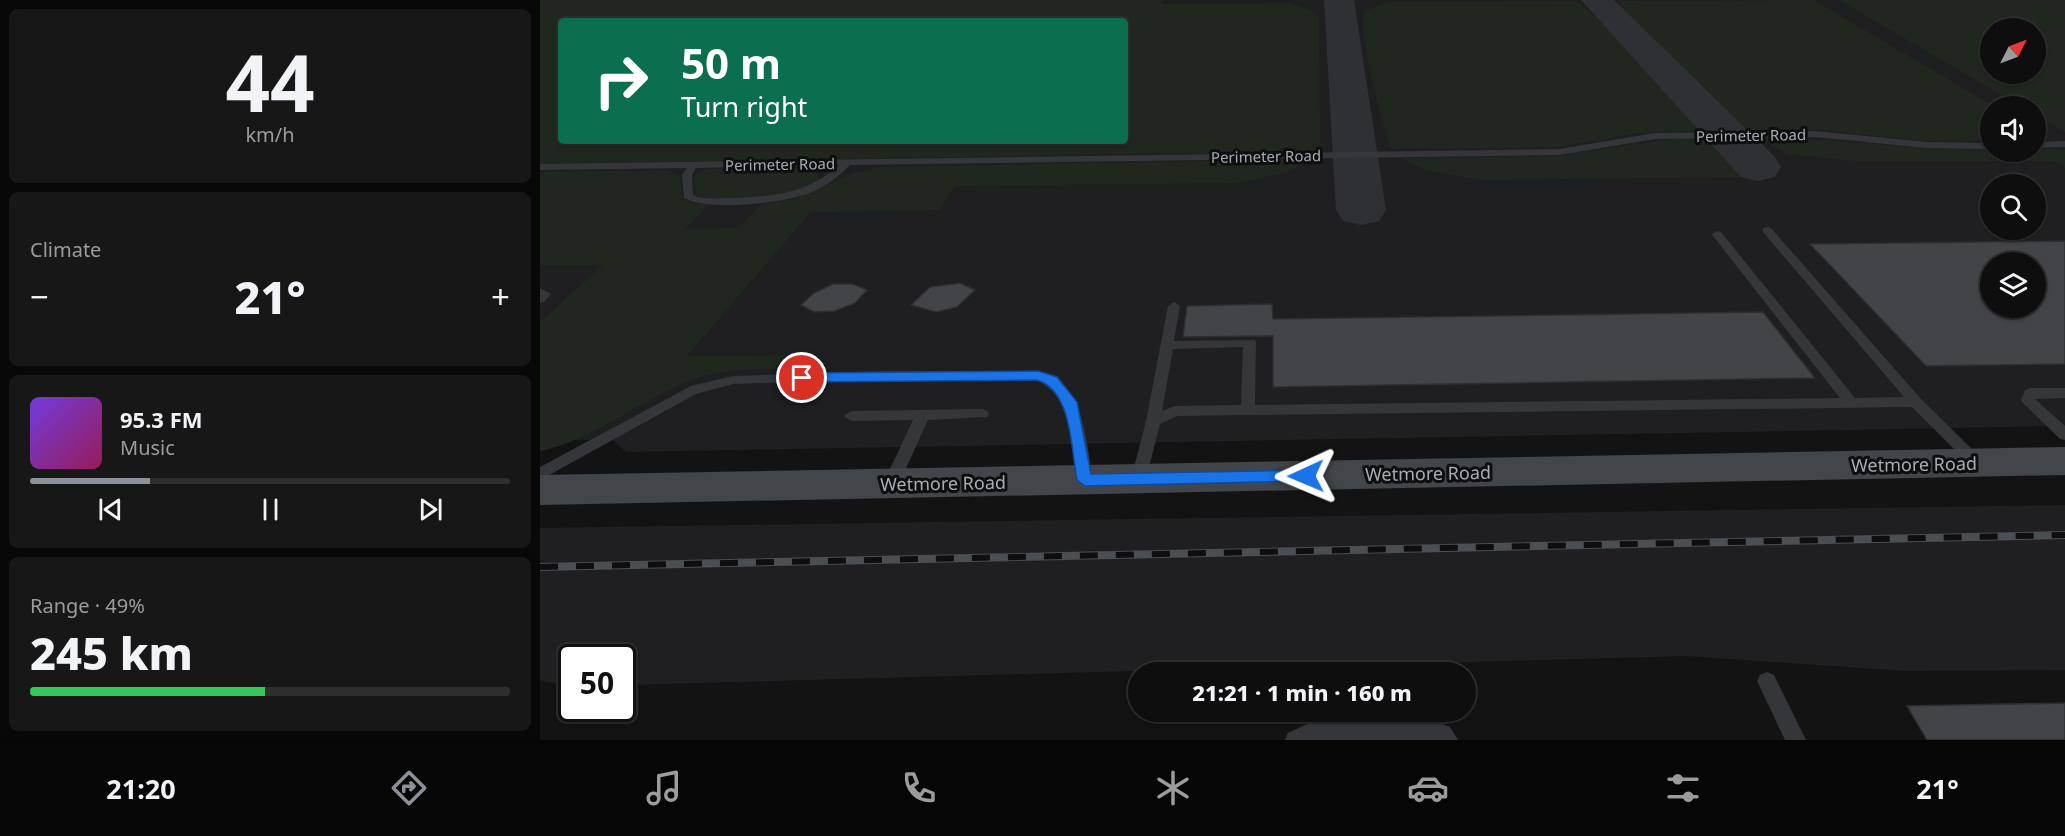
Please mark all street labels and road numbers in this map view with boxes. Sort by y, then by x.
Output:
street label: Perimeter Road [1696,124,1806,146]
street label: Perimeter Road [1211,145,1321,167]
street label: Perimeter Road [725,153,835,175]
street label: Wetmore Road [1851,451,1977,477]
street label: Wetmore Road [1365,460,1491,486]
street label: Wetmore Road [880,470,1006,496]

